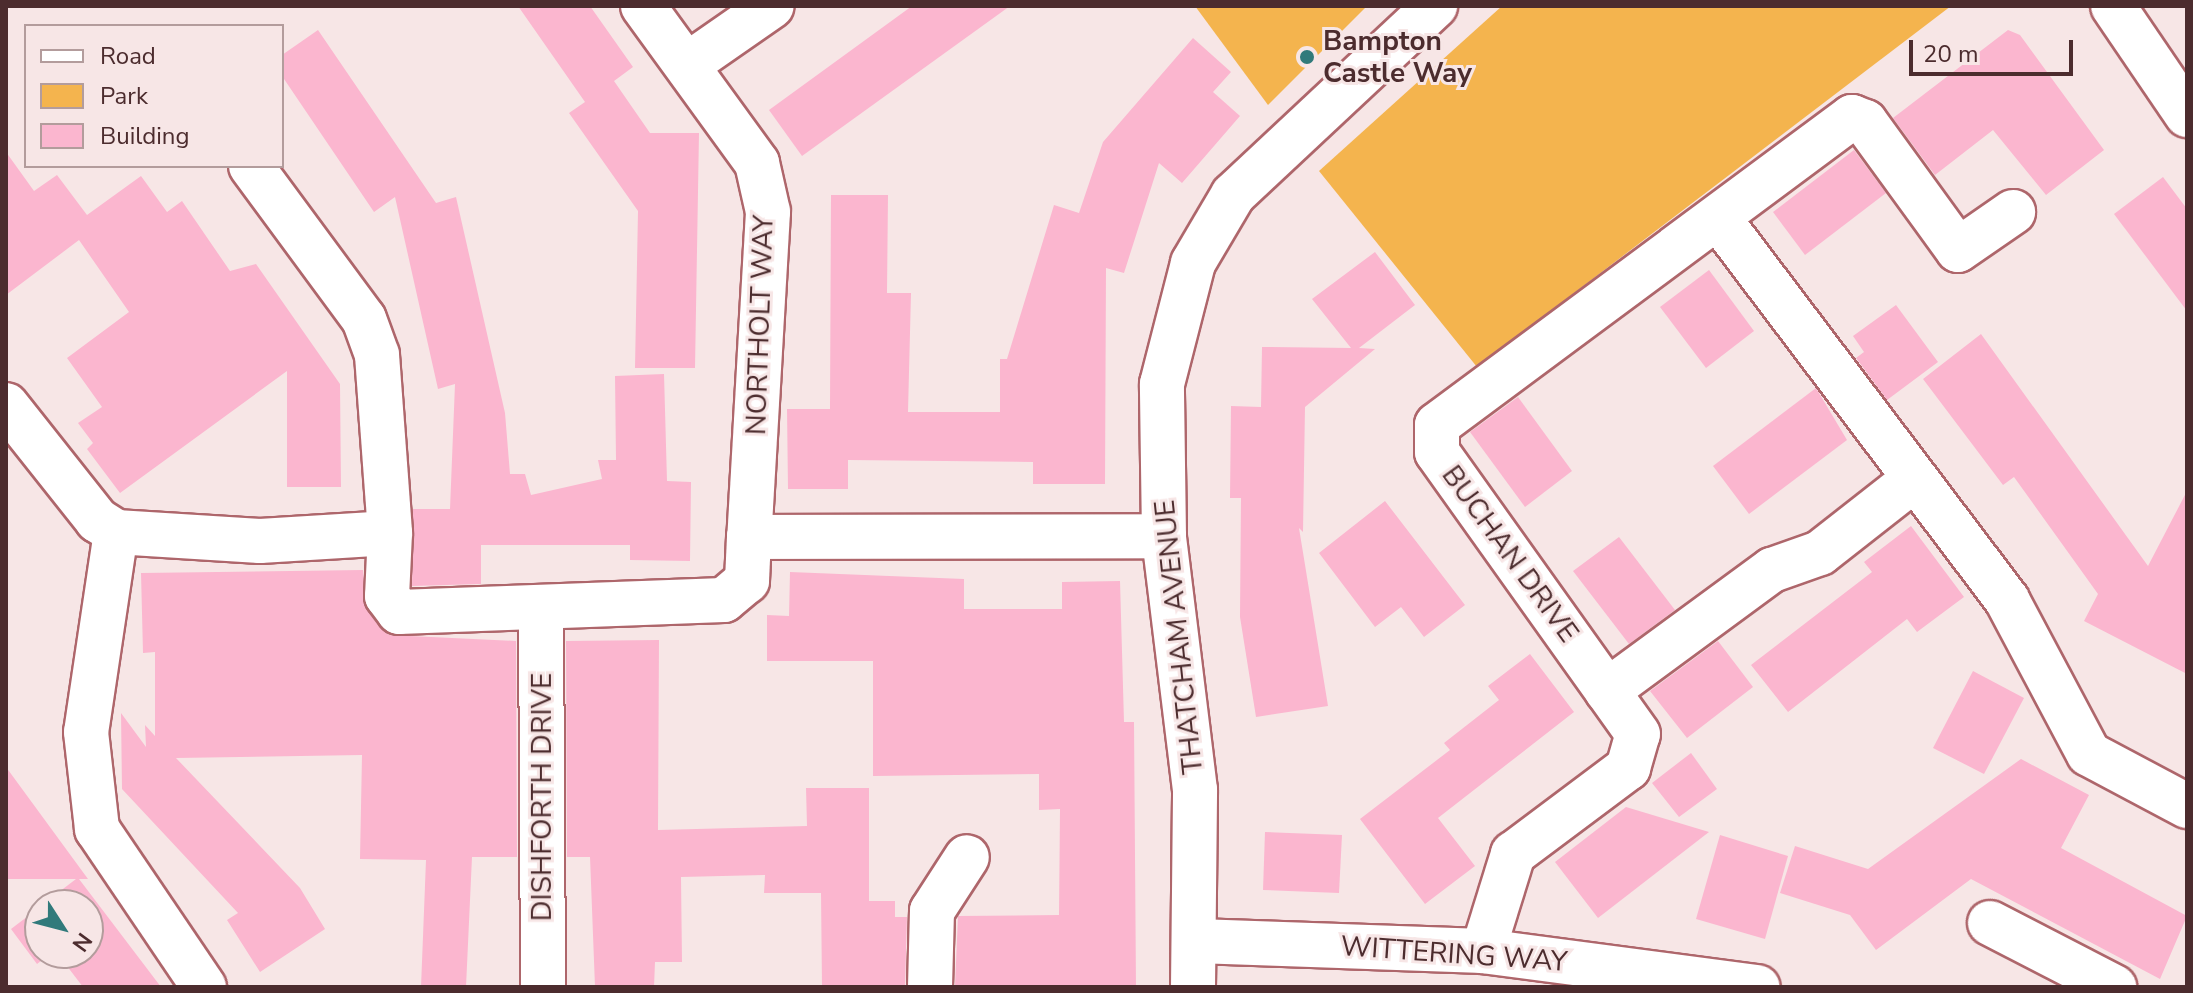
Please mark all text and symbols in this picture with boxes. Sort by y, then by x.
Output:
legend [24,24,284,168]
place label: Bampton Castle Way [1323,24,1472,90]
scale bar [1913,24,2077,74]
text: 20 m [1923,38,1979,70]
text: Road [100,40,156,72]
marker: Bampton Castle Way [1298,48,1316,66]
text: Park [100,80,148,112]
text: Building [100,120,190,152]
street label: NORTHOLT WAY [739,214,781,436]
street label: BUCHAN DRIVE [1435,459,1585,649]
street label: THATCHAM AVENUE [1148,498,1210,776]
street label: DISHFORTH DRIVE [525,673,559,921]
north arrow [24,889,104,969]
text: N [65,926,99,957]
street label: WITTERING WAY [1340,929,1568,979]

